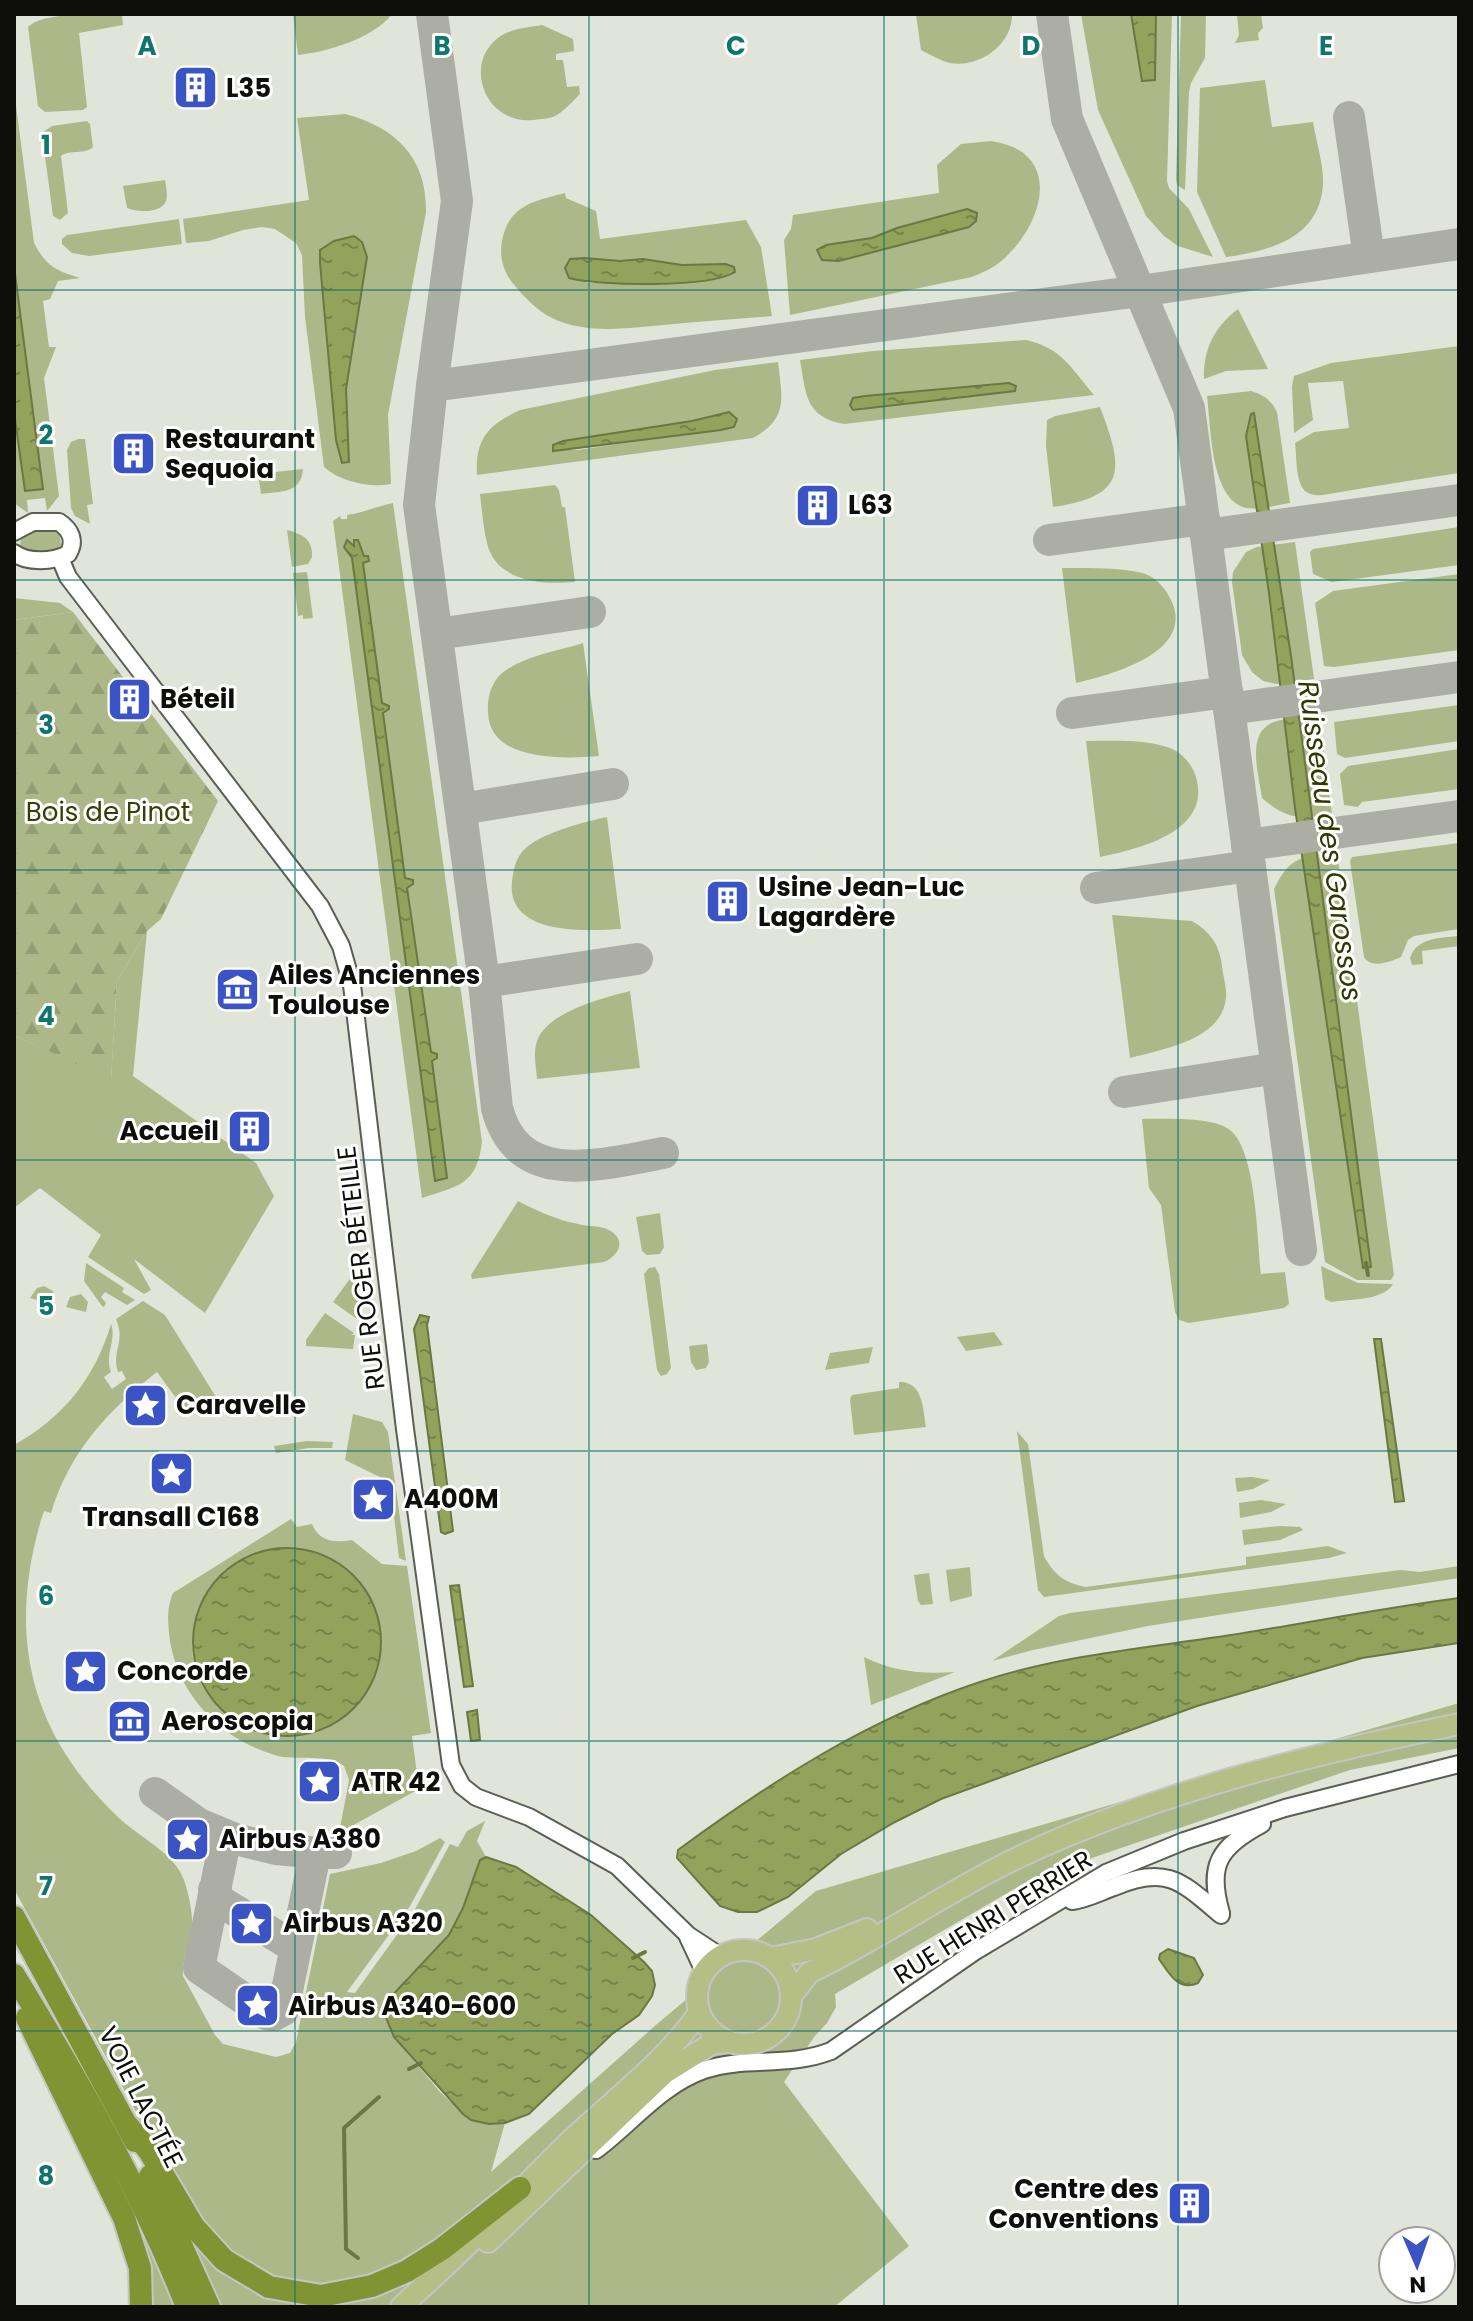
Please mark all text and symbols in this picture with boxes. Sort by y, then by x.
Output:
text: A [137,28,157,64]
text: B [433,28,451,64]
text: C [726,28,746,64]
text: D [1022,28,1041,64]
text: E [1319,28,1333,64]
building icon: L35 [171,64,219,112]
place label: L35 [226,70,271,106]
text: 1 [41,127,51,163]
text: 2 [39,417,54,453]
place label: Restaurant Sequoia [165,421,315,487]
building icon: Restaurant Sequoia [110,430,158,478]
building icon: L63 [793,481,841,529]
place label: L63 [848,487,893,523]
building icon: Béteil [105,675,153,723]
water label: Ruisseau des Garossos [1288,678,1372,1004]
place label: Béteil [160,681,235,717]
text: 3 [38,707,54,743]
park label: Bois de Pinot [26,794,190,830]
place label: Usine Jean-Luc Lagardère [758,869,965,935]
building icon: Usine Jean-Luc Lagardère [703,878,751,926]
place label: Ailes Anciennes Toulouse [268,957,480,1023]
museum icon: Ailes Anciennes Toulouse [213,966,261,1014]
text: 4 [37,998,55,1034]
building icon: Accueil [226,1107,274,1155]
place label: Accueil [119,1113,219,1149]
street label: RUE ROGER BÉTEILLE [328,1144,394,1392]
text: 5 [38,1288,54,1324]
place icon: Caravelle [121,1381,169,1429]
place label: Caravelle [176,1387,306,1423]
place icon: Transall C168 [147,1450,195,1498]
place icon: A400M [349,1475,397,1523]
place label: A400M [404,1481,499,1517]
place label: Transall C168 [82,1499,260,1535]
text: 6 [38,1578,54,1614]
place icon: Concorde [62,1647,110,1695]
place label: Concorde [117,1653,248,1689]
museum icon: Aeroscopia [106,1697,154,1745]
place label: Aeroscopia [161,1703,314,1739]
place icon: ATR 42 [296,1758,344,1806]
place label: ATR 42 [351,1764,441,1800]
place icon: Airbus A380 [164,1815,212,1863]
place label: Airbus A380 [219,1821,381,1857]
street label: RUE HENRI PERRIER [887,1841,1099,1993]
text: 7 [39,1868,53,1904]
place icon: Airbus A320 [228,1899,276,1947]
place label: Airbus A320 [283,1905,443,1941]
place icon: Airbus A340-600 [233,1982,281,2030]
place label: Airbus A340-600 [288,1988,516,2024]
street label: VOIE LACTÉE [90,2020,192,2174]
text: 8 [38,2158,54,2194]
place label: Centre des Conventions [988,2171,1159,2237]
building icon: Centre des Conventions [1166,2180,1214,2228]
north arrow [1377,2225,1457,2305]
text: N [1409,2269,1426,2300]

